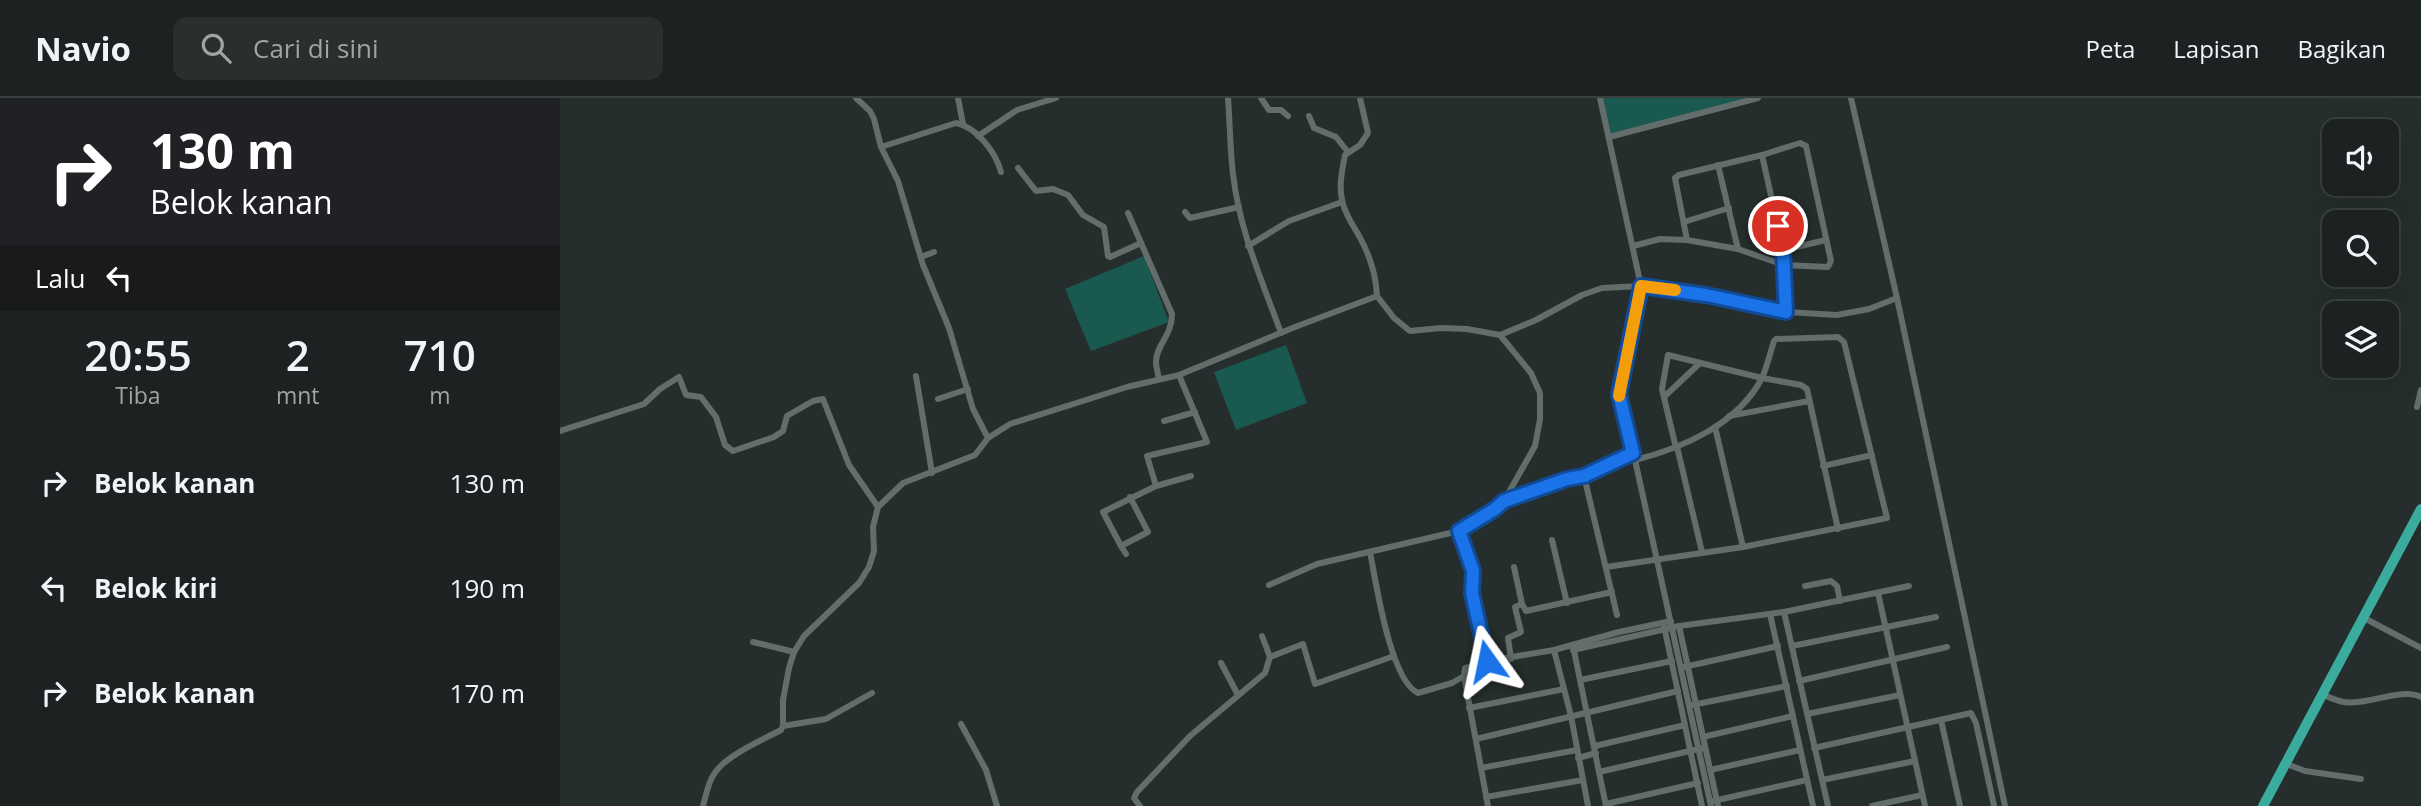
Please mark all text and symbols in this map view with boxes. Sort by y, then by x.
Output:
search box [173,17,663,80]
text: Navio [35,26,131,71]
icon: search [197,29,235,67]
text: Cari di sini [253,30,379,66]
text: Peta [2085,32,2135,65]
text: Lapisan [2173,32,2259,65]
text: Bagikan [2297,32,2386,65]
text: 130 m [150,117,295,183]
map controls [2322,119,2399,378]
button: sound [2322,119,2399,196]
icon: right [35,126,126,217]
text: Belok kanan [150,180,333,223]
pin [1748,196,1808,256]
icon: arrive [1759,207,1797,245]
button: search [2322,210,2399,287]
icon: left [100,259,138,297]
text: Lalu [35,260,86,296]
button: layers [2322,301,2399,378]
text: 20:55 [84,326,192,383]
text: 2 [286,326,310,383]
text: 710 [404,326,476,383]
text: Tiba [115,379,161,411]
text: mnt [276,379,320,411]
text: m [429,379,450,411]
icon: right [35,464,73,502]
text: Belok kanan [94,465,255,501]
text: 130 m [450,465,525,501]
icon: left [35,569,73,607]
text: Belok kiri [94,570,218,606]
text: 190 m [450,570,525,606]
position arrow [1450,624,1524,698]
icon: right [35,674,73,712]
text: Belok kanan [94,675,255,711]
text: 170 m [450,675,525,711]

